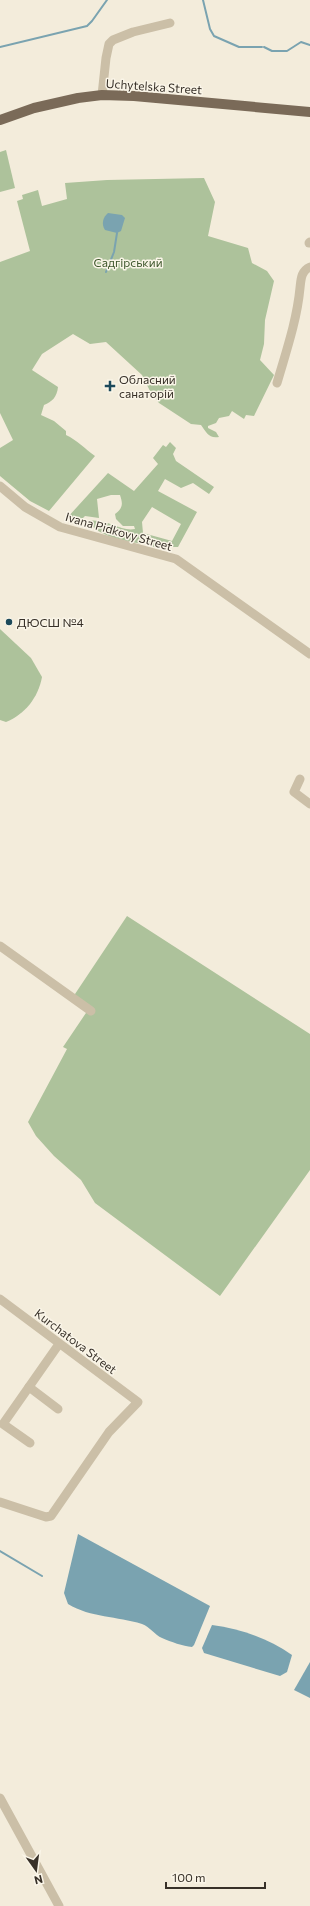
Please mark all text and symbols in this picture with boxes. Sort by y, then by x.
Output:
street label: Uchytelska Street [105,76,203,96]
park label: Садгірський [93,255,163,269]
place label: Обласний санаторій [119,372,176,400]
marker: Обласний санаторій [104,380,116,392]
street label: Ivana Pidkovy Street [64,509,174,553]
place label: ДЮСШ №4 [17,615,84,629]
marker: ДЮСШ №4 [4,617,14,627]
street label: Kurchatova Street [32,1306,120,1376]
north arrow [16,1850,56,1890]
scale bar [166,1864,265,1890]
text: 100 m [172,1870,206,1884]
text: N [33,1873,44,1887]

